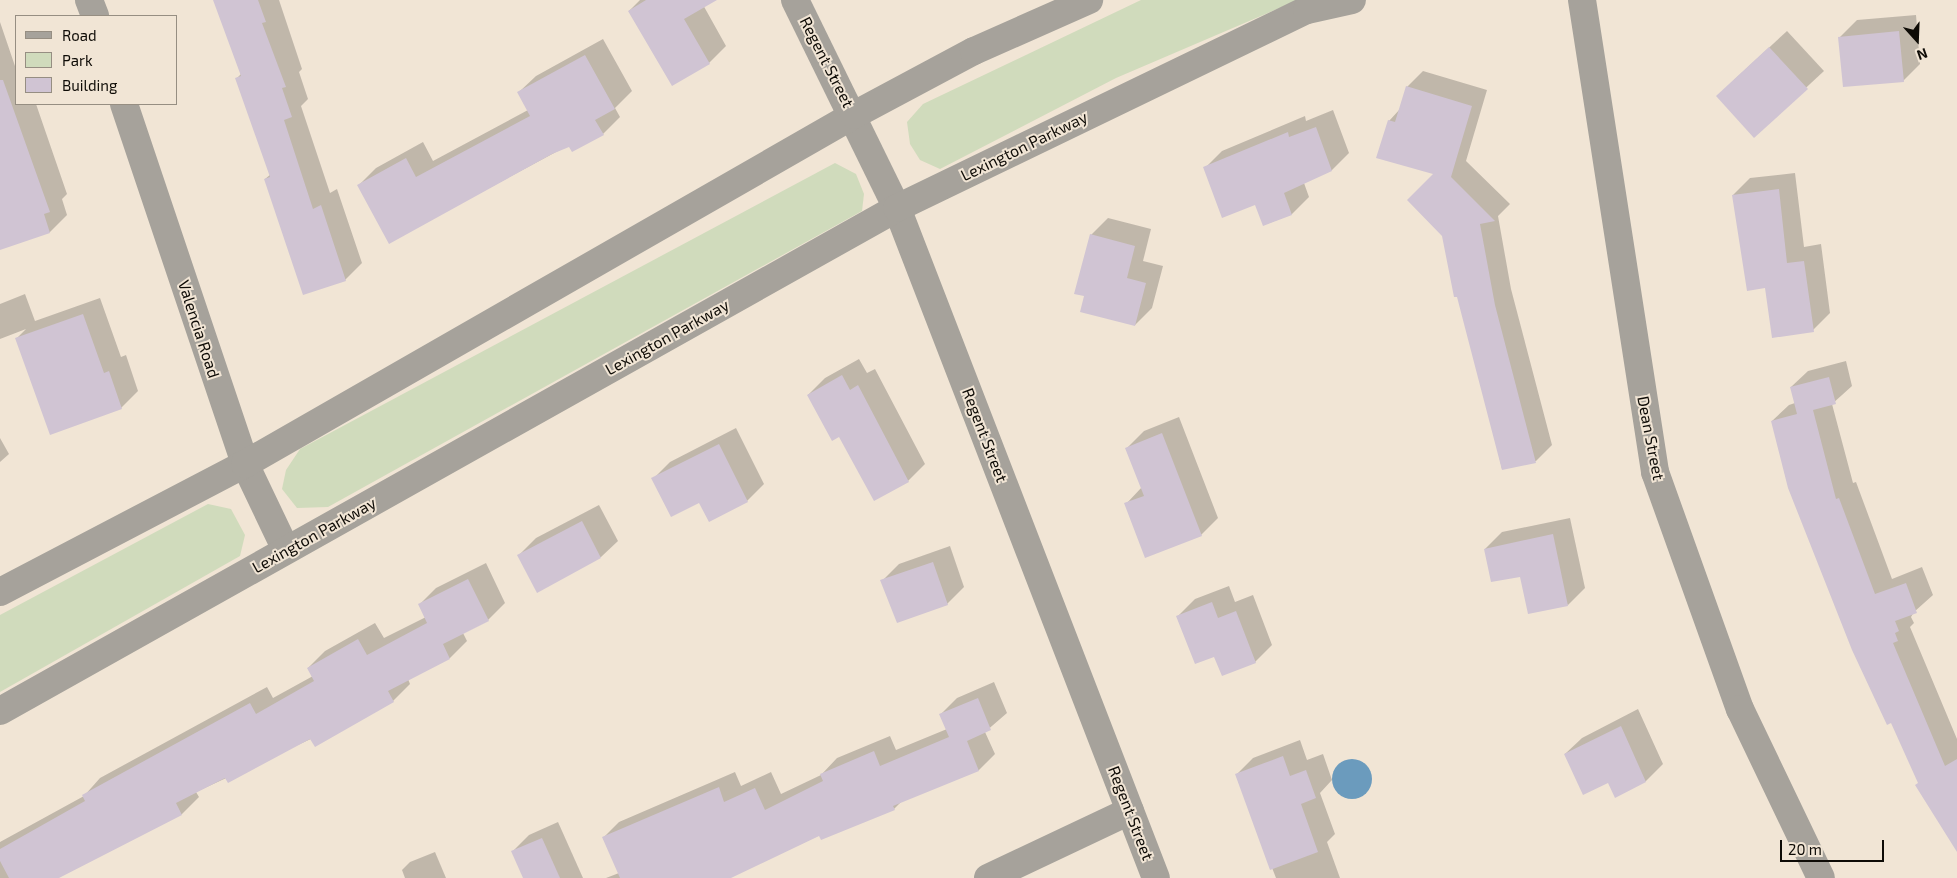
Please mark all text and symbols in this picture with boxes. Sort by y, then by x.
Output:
street label: Regent Street [796,13,858,111]
legend [15,15,178,105]
north arrow [1892,15,1942,65]
text: Road [62,26,97,44]
text: N [1915,45,1930,64]
text: Park [62,51,93,69]
text: Building [62,76,117,94]
street label: Lexington Parkway [958,107,1090,185]
street label: Valencia Road [174,278,224,380]
street label: Lexington Parkway [602,295,732,379]
street label: Regent Street [958,385,1012,485]
street label: Dean Street [1633,394,1669,482]
street label: Lexington Parkway [249,493,379,577]
street label: Regent Street [1104,763,1158,863]
scale bar [1782,830,1886,862]
text: 20 m [1788,840,1822,858]

